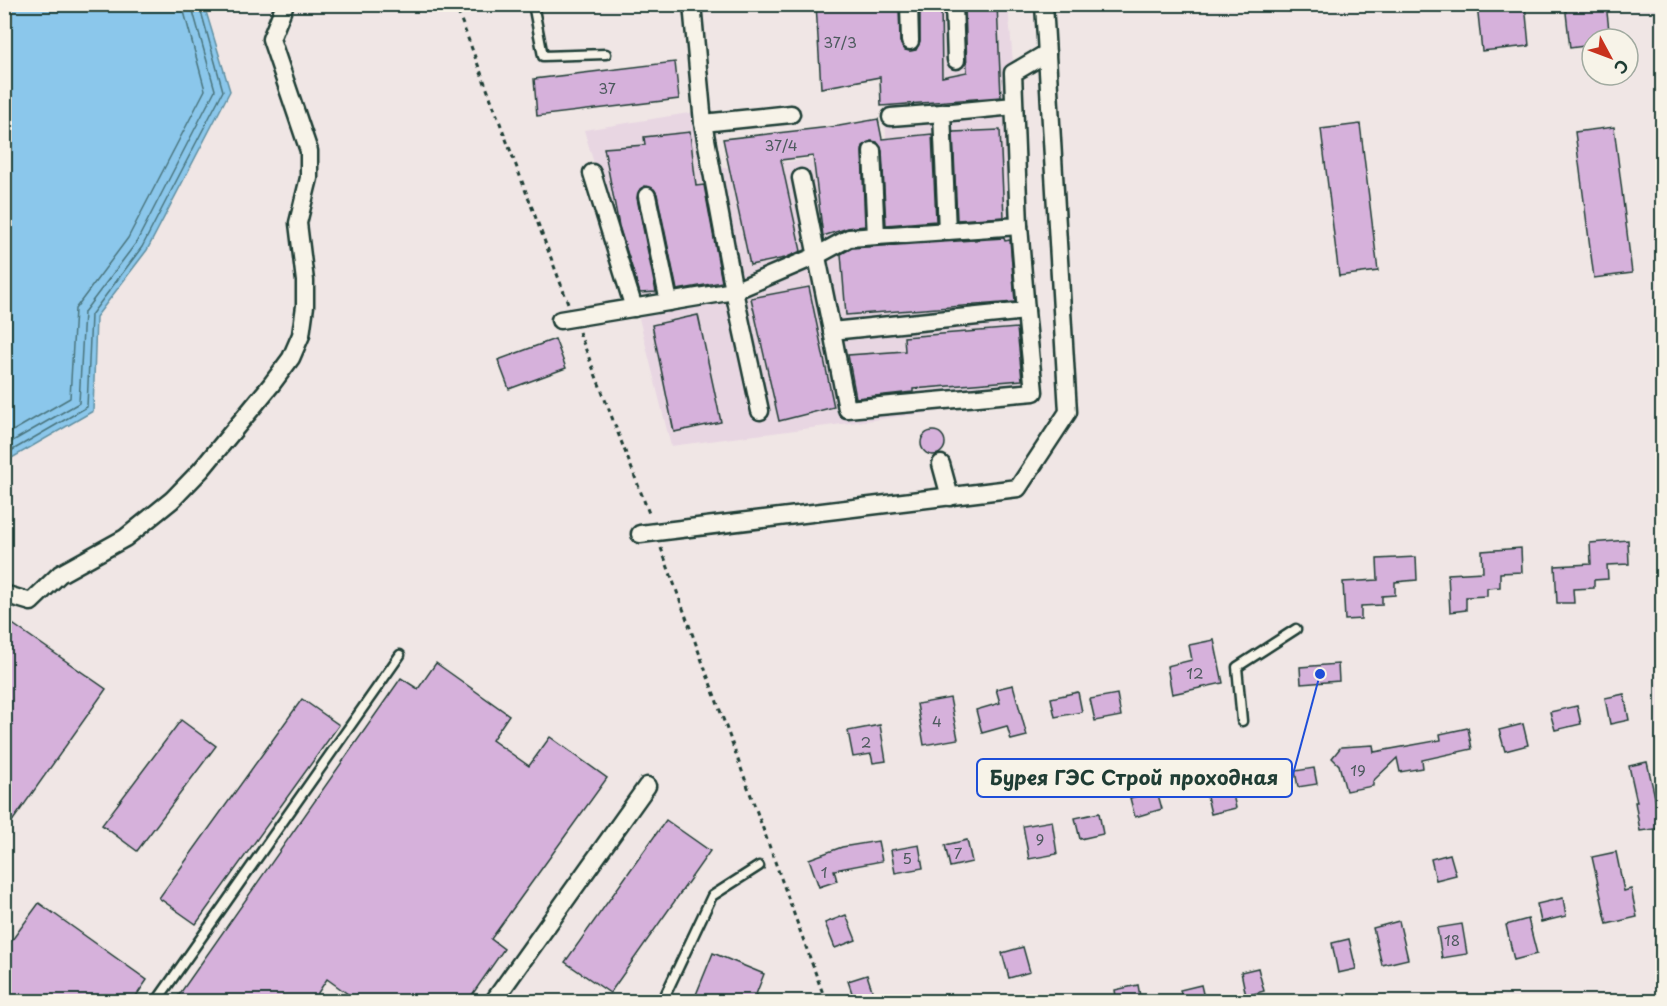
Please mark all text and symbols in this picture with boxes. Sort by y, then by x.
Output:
north arrow [1580,27,1640,87]
house number: 37/3 [823,30,857,53]
text: С [1609,55,1635,80]
house number: 37 [598,76,616,99]
house number: 37/4 [764,133,798,156]
house number: 12 [1186,661,1204,684]
house number: 4 [932,709,942,732]
house number: 2 [861,730,871,753]
house number: 19 [1350,758,1366,781]
callout: Бурея ГЭС Строй проходная [977,759,1292,797]
text: Бурея ГЭС Строй проходная [990,762,1278,792]
house number: 9 [1036,827,1044,850]
house number: 7 [954,841,963,864]
house number: 5 [902,846,912,869]
house number: 1 [821,860,827,883]
house number: 18 [1444,928,1460,951]

